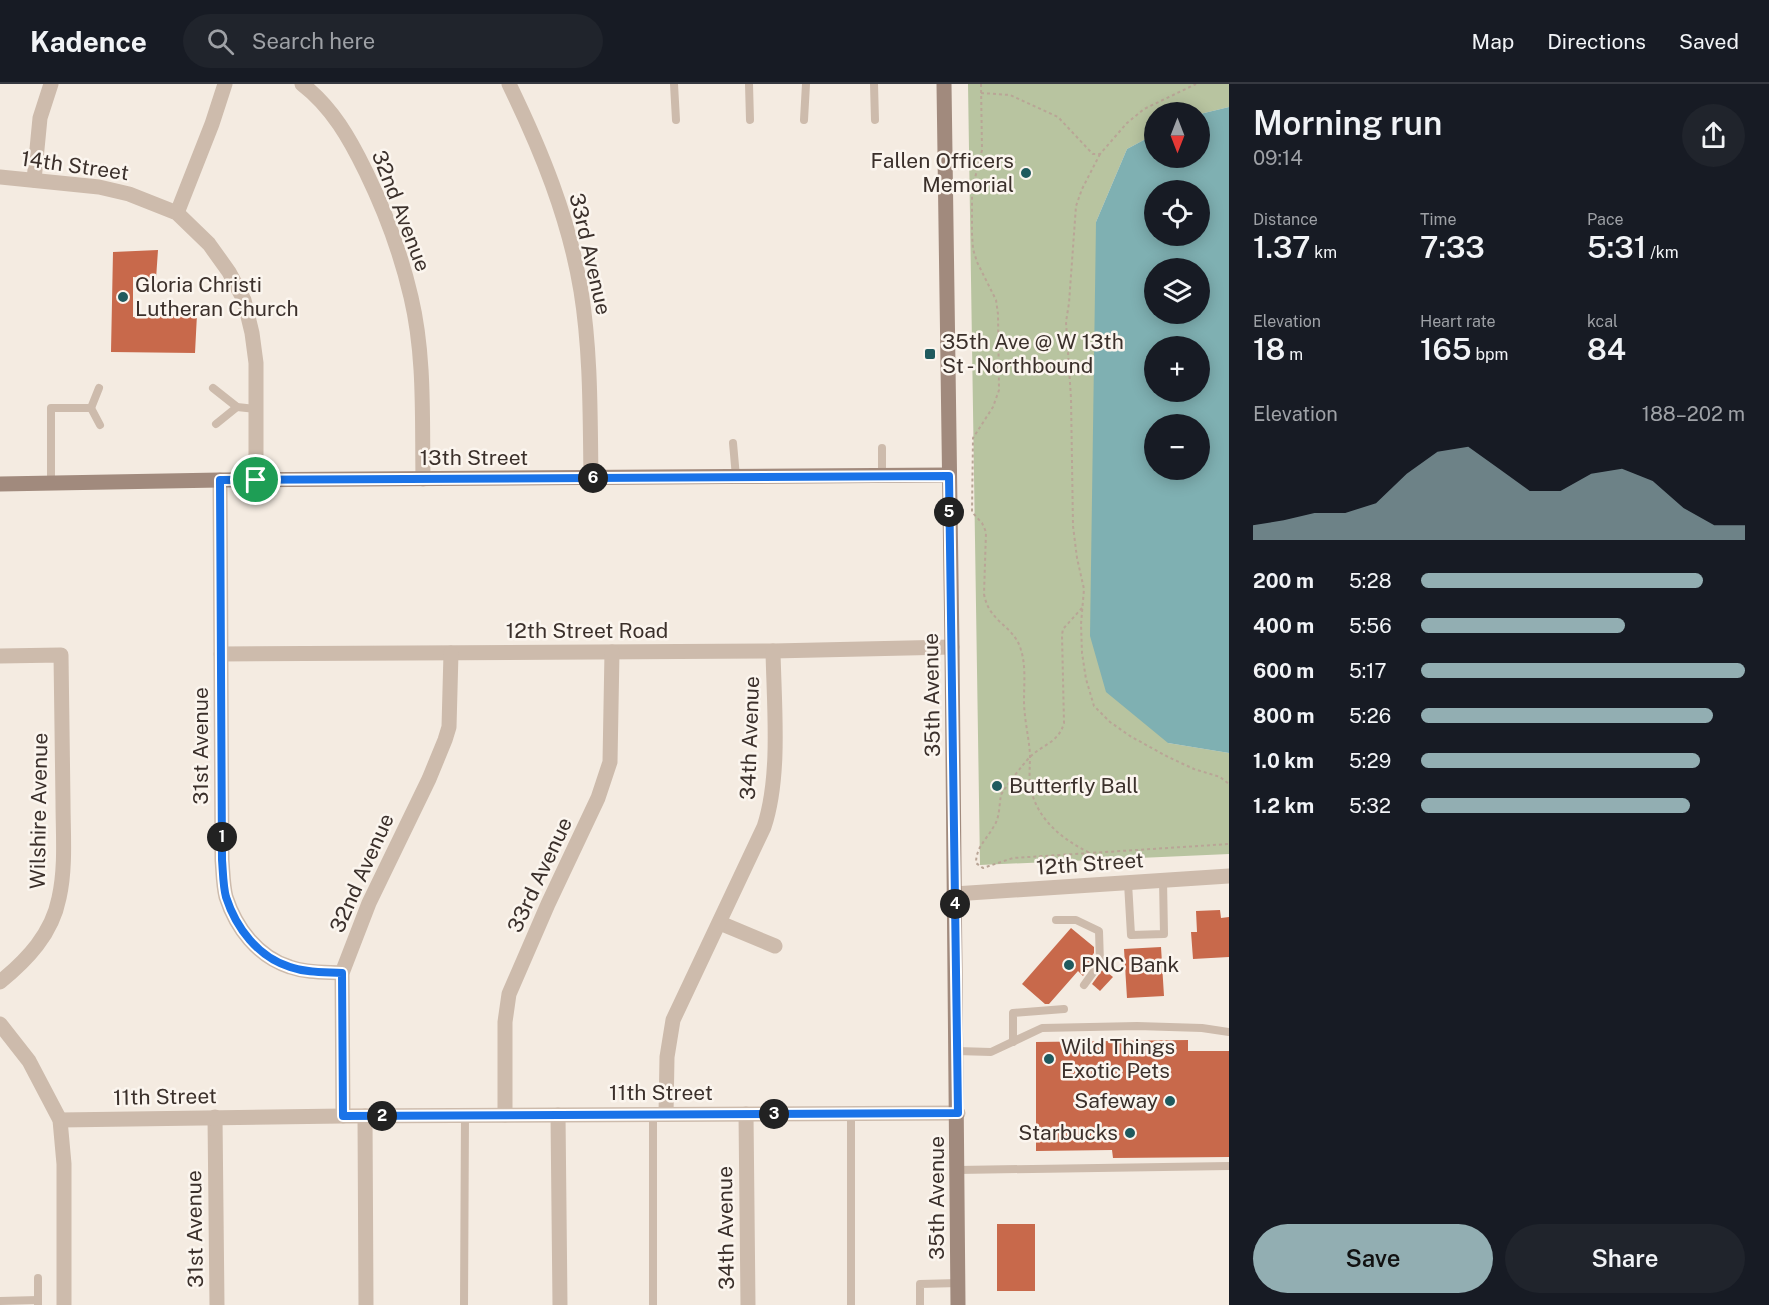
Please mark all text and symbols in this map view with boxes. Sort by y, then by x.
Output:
search box [183,14,603,68]
text: Kadence [30,25,147,58]
icon: search [204,25,237,58]
text: Search here [252,28,375,54]
text: Map [1472,29,1514,54]
text: Directions [1547,29,1646,54]
text: Saved [1679,29,1739,54]
north arrow [1144,102,1210,168]
map controls [1144,102,1210,480]
text: Morning run [1253,104,1442,142]
button: share [1682,104,1745,167]
street label: 14th Street [20,146,131,185]
text: 09:14 [1253,146,1303,170]
street label: 32nd Avenue [367,147,436,275]
place label: Fallen Officers Memorial [871,148,1014,197]
marker: Fallen Officers Memorial [1019,166,1033,180]
button: locate [1144,180,1210,246]
street label: 33rd Avenue [564,191,617,317]
text: Distance [1253,210,1318,229]
text: Time [1420,210,1456,229]
text: Pace [1587,210,1624,229]
text: 1.37 [1253,229,1310,265]
text: 7:33 [1420,229,1485,265]
text: 5:31 [1587,229,1646,265]
text: km [1310,243,1337,262]
text: /km [1646,243,1679,262]
button: layers [1144,258,1210,324]
place label: Gloria Christi Lutheran Church [135,272,299,321]
marker: Gloria Christi Lutheran Church [116,290,130,304]
text: Elevation [1253,312,1321,331]
text: Heart rate [1420,312,1496,331]
text: kcal [1587,312,1618,331]
place label: 35th Ave @ W 13th St - Northbound [942,329,1124,378]
text: 18 [1253,331,1285,367]
text: 165 [1420,331,1472,367]
text: 84 [1587,331,1626,367]
button: + [1144,336,1210,402]
text: m [1285,345,1303,364]
text: bpm [1472,345,1508,364]
marker: 35th Ave @ W 13th St - Northbound [923,347,937,361]
text: Elevation [1253,402,1338,426]
text: 188–202 m [1642,402,1745,426]
button: − [1144,414,1210,480]
street label: 13th Street [420,445,528,470]
pin [230,454,281,505]
icon: arrive [239,463,272,496]
pin: 6 [578,463,608,493]
text: 6 [588,468,598,487]
pin: 5 [934,497,964,527]
text: 5 [944,502,954,521]
text: 200 m [1253,569,1314,593]
text: 5:28 [1349,569,1392,593]
text: 400 m [1253,614,1314,638]
text: 5:56 [1349,614,1392,638]
street label: 12th Street Road [506,618,668,643]
street label: 35th Avenue [918,633,945,757]
text: 600 m [1253,659,1314,683]
text: 5:17 [1349,659,1386,683]
street label: 34th Avenue [735,676,764,800]
street label: 31st Avenue [188,687,213,805]
text: 800 m [1253,704,1315,728]
text: 5:26 [1349,704,1391,728]
street label: Wilshire Avenue [25,733,52,889]
text: 1.0 km [1253,749,1314,773]
text: 5:29 [1349,749,1391,773]
place label: Butterfly Ball [1009,773,1139,798]
marker: Butterfly Ball [990,779,1004,793]
text: 1.2 km [1253,794,1314,818]
text: 5:32 [1349,794,1391,818]
street label: 32nd Avenue [324,809,399,936]
street label: 33rd Avenue [502,813,577,936]
pin: 1 [207,822,237,852]
text: 1 [219,827,225,846]
street label: 12th Street [1035,847,1145,880]
pin: 4 [940,889,970,919]
text: 4 [950,894,960,913]
place label: PNC Bank [1081,952,1180,977]
marker: PNC Bank [1062,958,1076,972]
place label: Wild Things Exotic Pets [1061,1034,1175,1083]
marker: Wild Things Exotic Pets [1042,1052,1056,1066]
street label: 11th Street [609,1080,713,1105]
street label: 11th Street [113,1083,217,1110]
place label: Safeway [1074,1088,1158,1113]
marker: Safeway [1163,1094,1177,1108]
pin: 3 [759,1099,789,1129]
pin: 2 [367,1101,397,1131]
text: 3 [769,1104,779,1123]
text: 2 [377,1106,387,1125]
place label: Starbucks [1018,1120,1118,1145]
marker: Starbucks [1123,1126,1137,1140]
street label: 35th Avenue [924,1136,949,1260]
street label: 34th Avenue [712,1166,739,1290]
street label: 31st Avenue [181,1170,208,1288]
button: Save [1253,1224,1493,1293]
button: Share [1505,1224,1745,1293]

